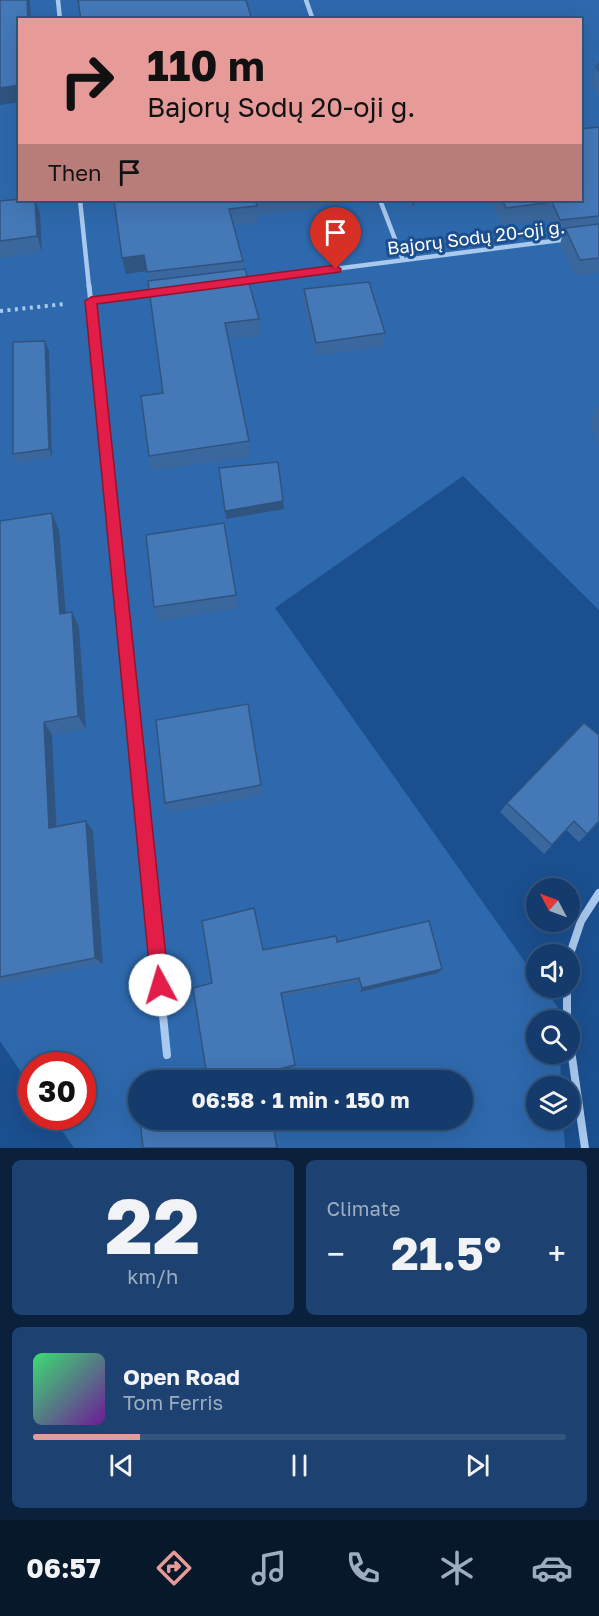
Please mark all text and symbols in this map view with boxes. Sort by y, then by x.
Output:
text: 110 m [147,40,265,90]
icon: right [48,42,126,120]
text: Bajorų Sodų 20-oji g. [147,91,415,123]
icon: arrive [113,156,146,189]
text: Then [48,159,101,186]
pin [310,207,361,269]
street label: Bajorų Sodų 20-oji g. [386,215,566,259]
icon: arrive [319,216,352,249]
north arrow [526,878,580,932]
map controls [526,878,580,1130]
button: sound [526,944,580,998]
position arrow [128,953,192,1017]
button: search [526,1010,580,1064]
speed limit sign: 30 [18,1052,96,1130]
button: layers [526,1076,580,1130]
text: 06:58 · 1 min · 150 m [191,1086,410,1113]
text: 22 [105,1178,200,1271]
text: Climate [327,1196,400,1220]
text: 21.5° [391,1226,501,1280]
text: − [327,1234,345,1273]
text: + [548,1234,566,1273]
text: km/h [127,1264,178,1288]
text: Open Road [123,1363,240,1390]
text: Tom Ferris [123,1390,223,1414]
icon: previous [105,1449,138,1482]
icon: pause [283,1449,316,1482]
icon: next [461,1449,494,1482]
icon: directions [153,1547,195,1589]
icon: music [248,1547,290,1589]
icon: phone [342,1547,384,1589]
icon: climate [436,1547,478,1589]
icon: car [531,1547,573,1589]
text: 06:57 [26,1552,101,1584]

